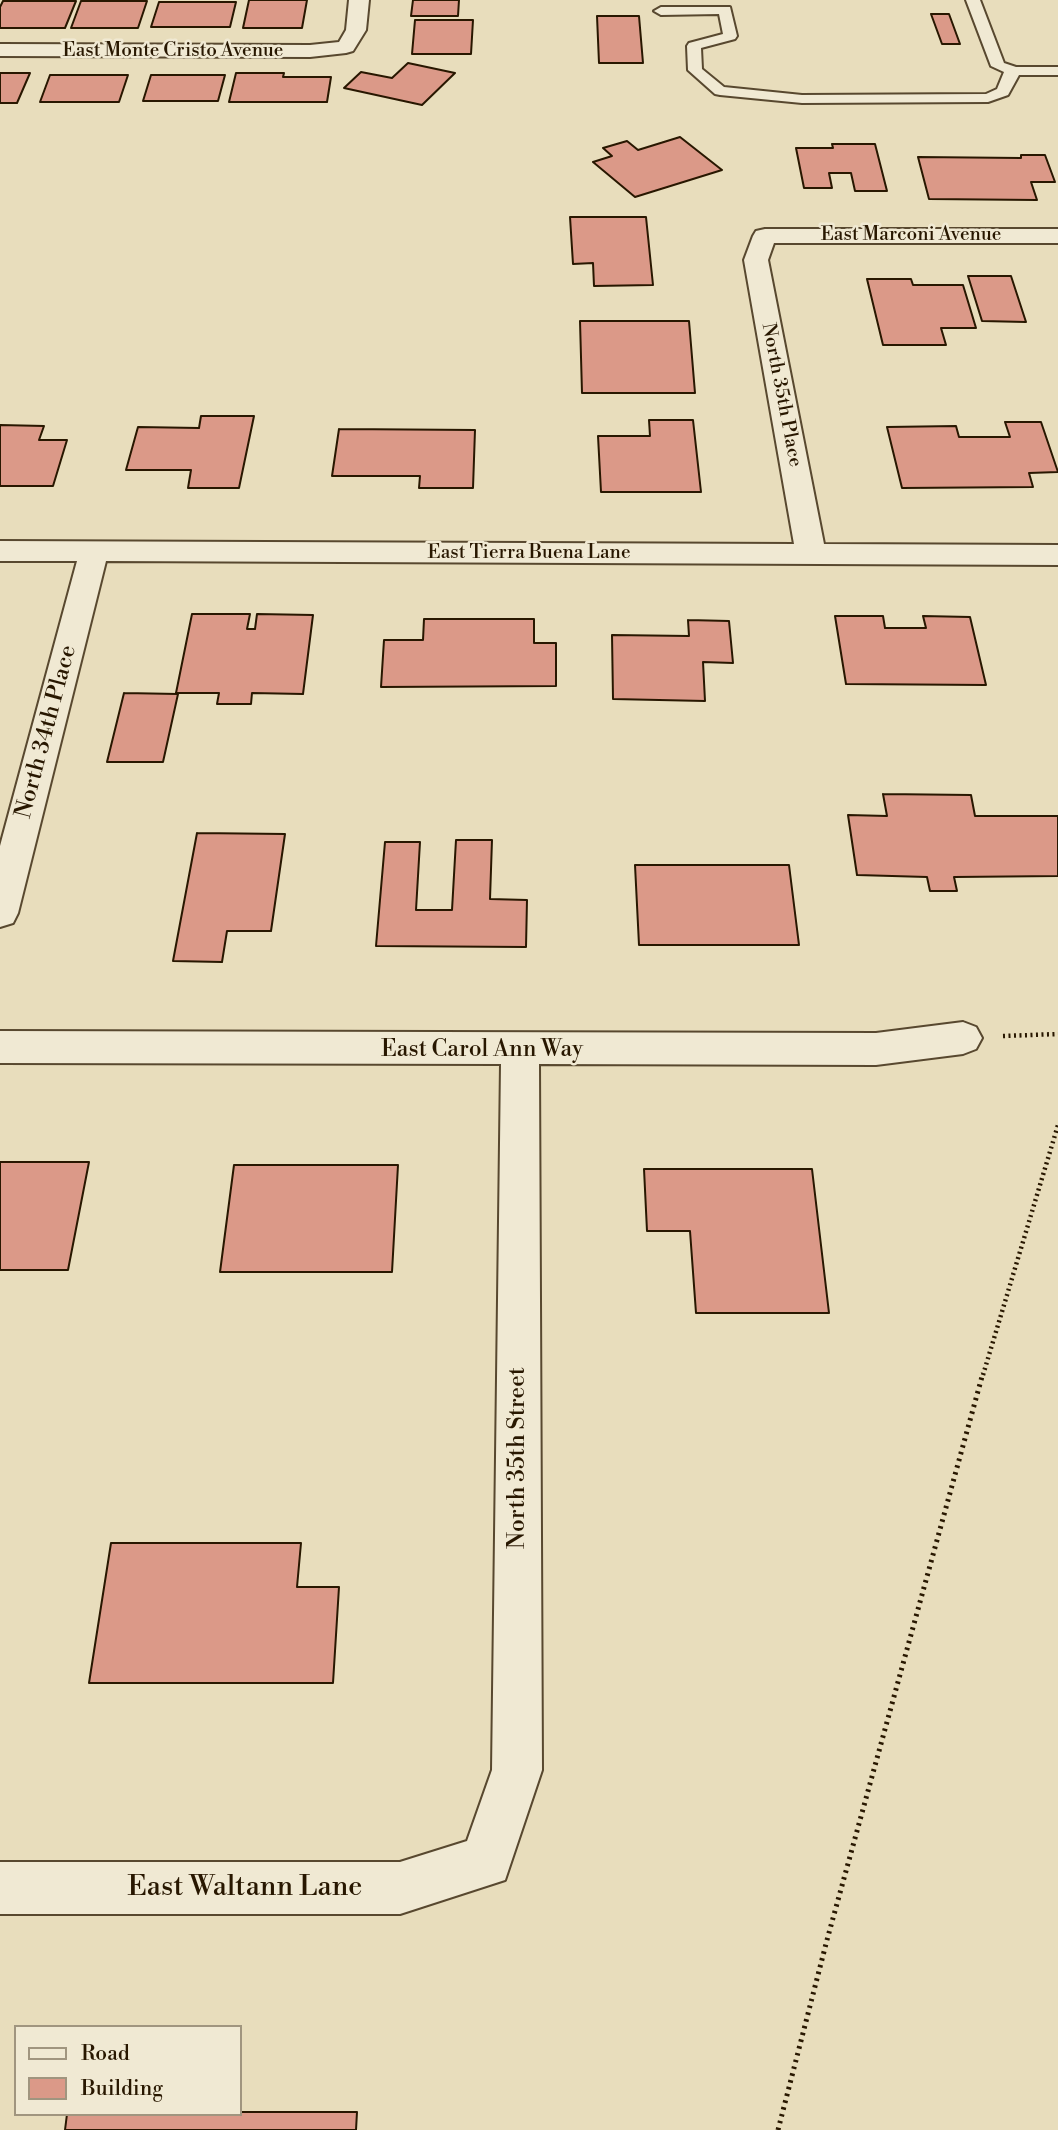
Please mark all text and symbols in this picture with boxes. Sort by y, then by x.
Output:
street label: East Monte Cristo Avenue [63,40,283,62]
street label: East Marconi Avenue [821,224,1001,246]
street label: North 35th Place [756,321,806,469]
street label: East Tierra Buena Lane [428,542,630,564]
street label: North 34th Place [11,642,83,822]
street label: East Carol Ann Way [381,1036,583,1064]
street label: North 35th Street [504,1367,532,1549]
street label: East Waltann Lane [128,1871,362,1905]
legend [14,2025,242,2116]
text: Road [81,2041,130,2067]
text: Building [81,2076,163,2102]

